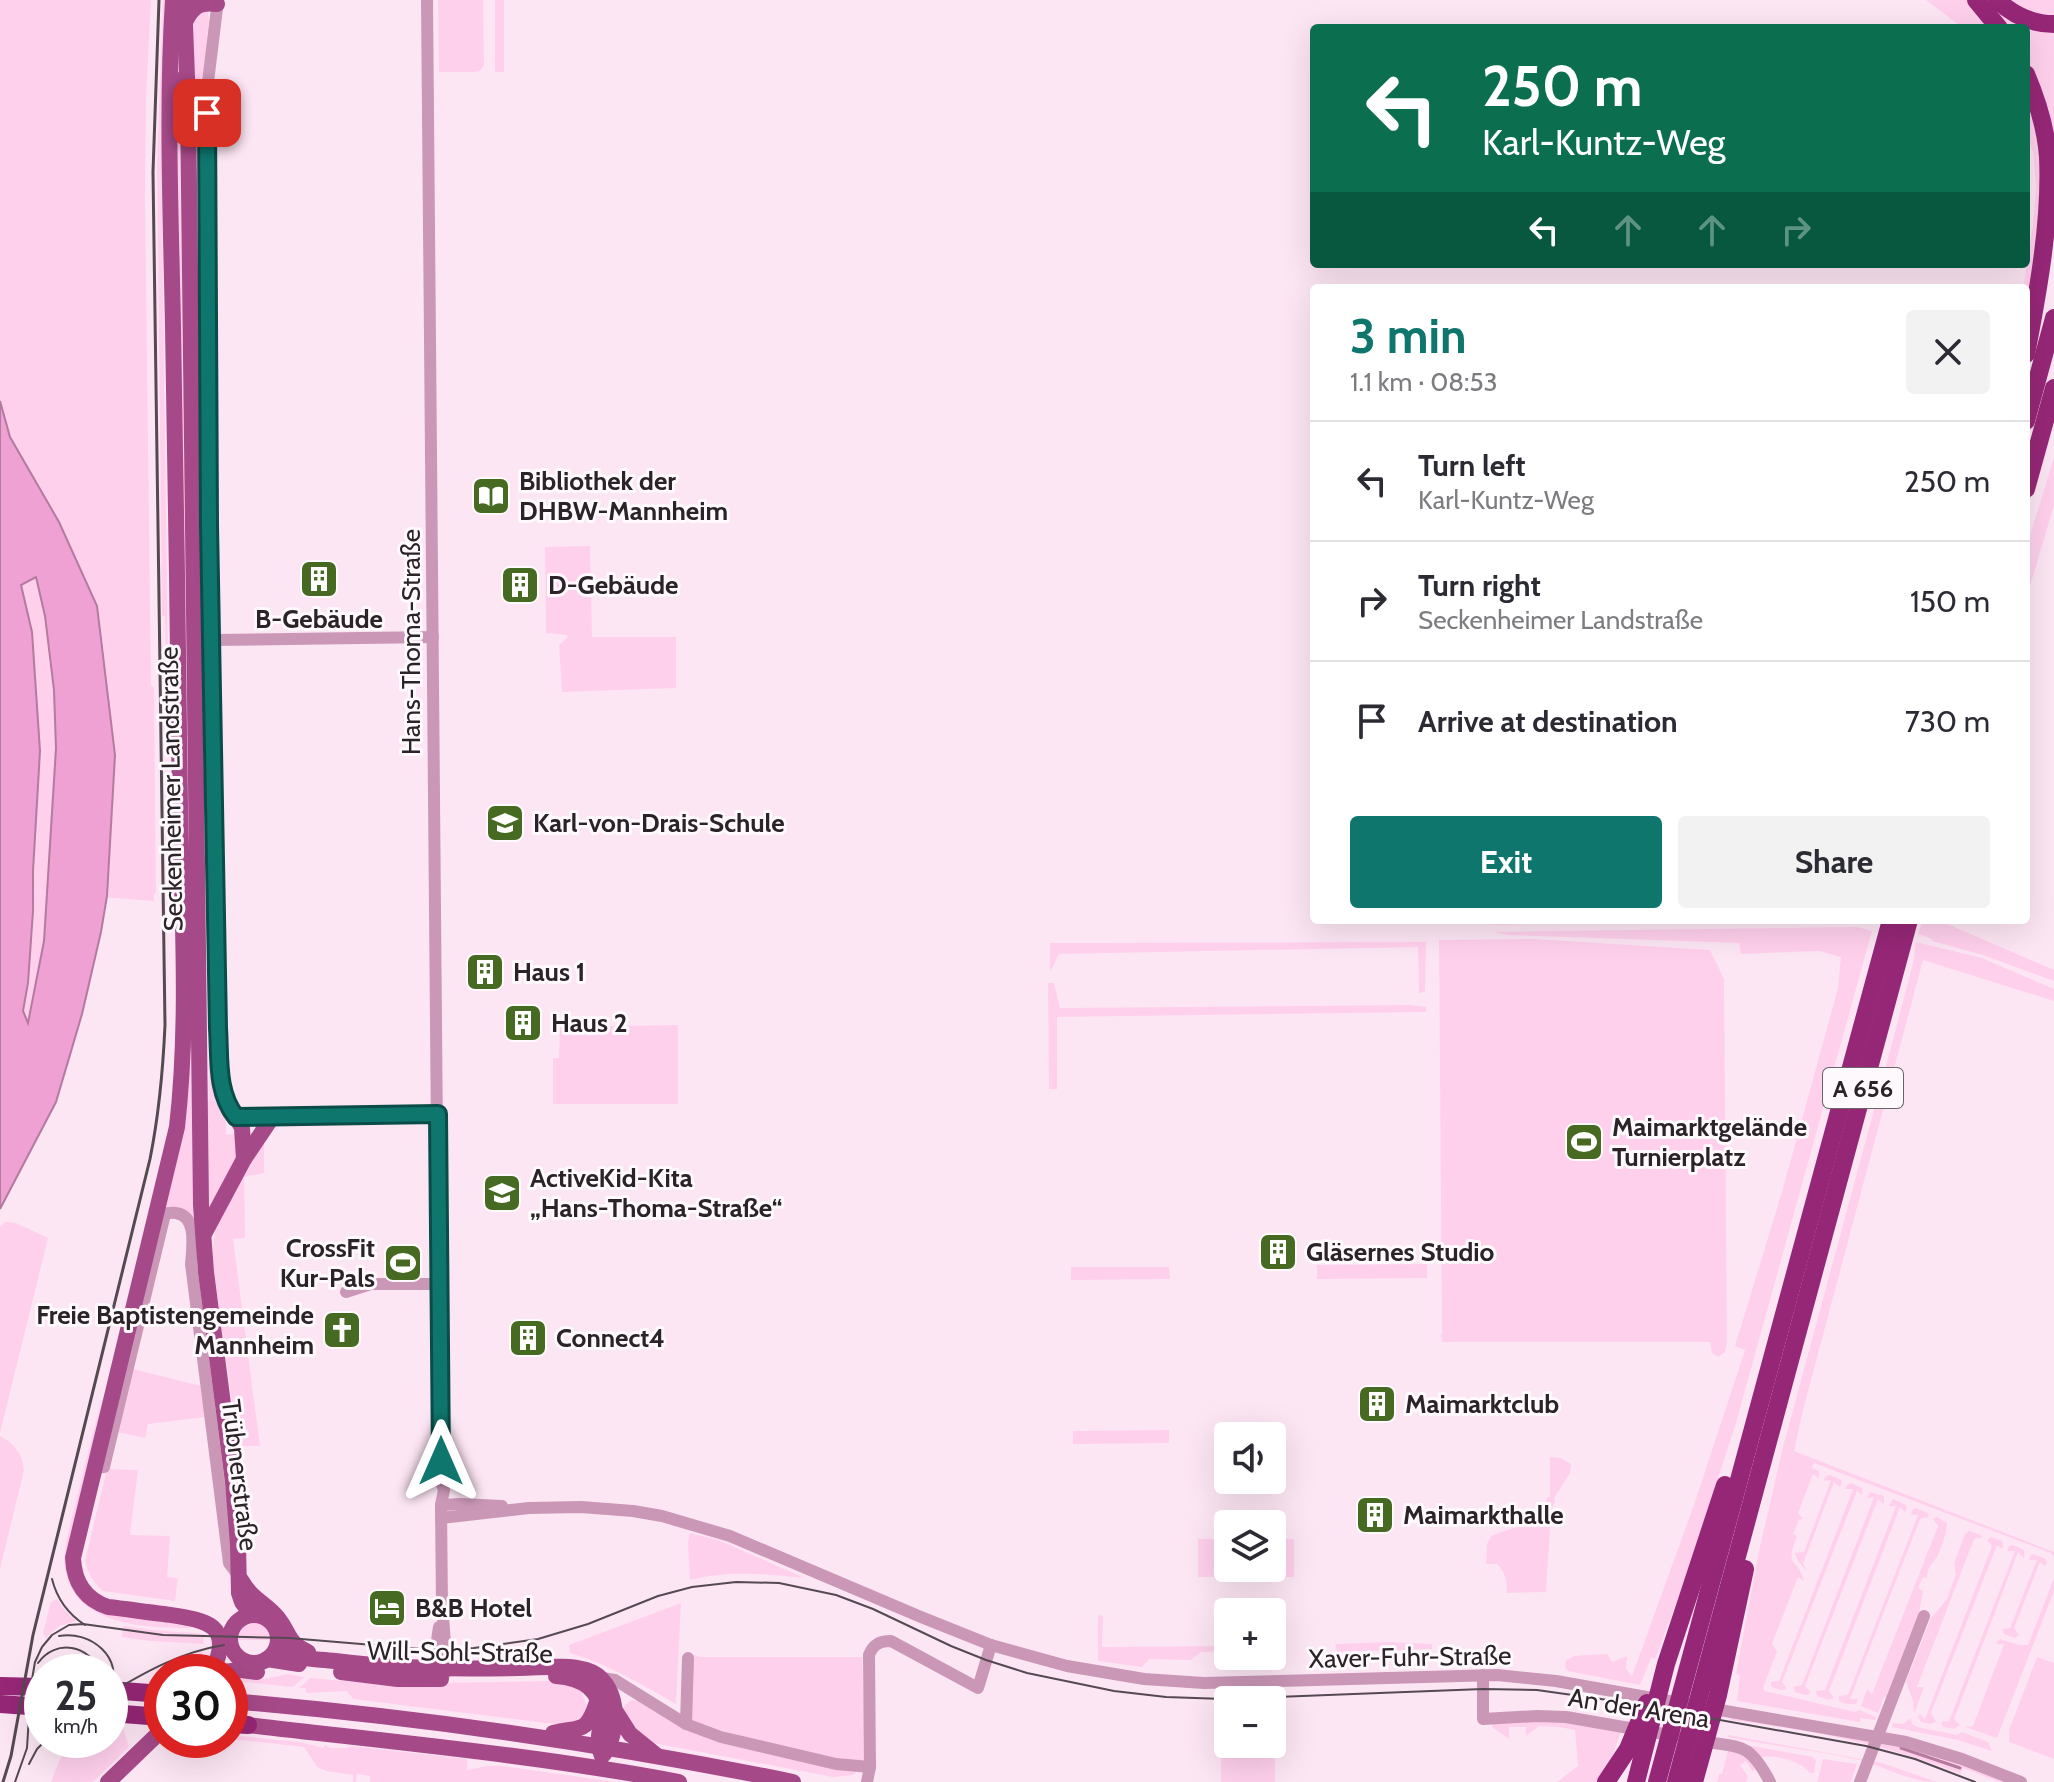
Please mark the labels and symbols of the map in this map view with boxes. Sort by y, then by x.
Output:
pin [173,79,241,147]
place label: Bibliothek der DHBW-Mannheim [519,465,728,527]
library icon: Bibliothek der DHBW-Mannheim [470,475,512,517]
street label: Hans-Thoma-Straße [395,529,427,755]
building icon: B-Gebäude [298,558,340,600]
building icon: D-Gebäude [499,564,541,606]
place label: D-Gebäude [548,569,678,601]
place label: B-Gebäude [255,603,383,635]
street label: Seckenheimer Landstraße [153,646,189,932]
school or university icon: Karl-von-Drais-Schule [484,802,526,844]
place label: Karl-von-Drais-Schule [533,807,785,839]
building icon: Haus 1 [464,951,506,993]
place label: Haus 1 [513,956,585,988]
building icon: Haus 2 [502,1002,544,1044]
place label: Haus 2 [551,1007,628,1039]
road number: A 656 [1823,1068,1903,1108]
place label: Maimarktgelände Turnierplatz [1612,1111,1807,1173]
sports icon: Maimarktgelände Turnierplatz [1563,1121,1605,1163]
place label: ActiveKid-Kita „Hans-Thoma-Straße“ [530,1162,783,1224]
school or university icon: ActiveKid-Kita „Hans-Thoma-Straße“ [481,1172,523,1214]
building icon: Gläsernes Studio [1257,1231,1299,1273]
place label: CrossFit Kur-Pals [280,1232,375,1294]
place label: Gläsernes Studio [1306,1236,1495,1268]
sports icon: CrossFit Kur-Pals [382,1242,424,1284]
place label: Freie Baptistengemeinde Mannheim [36,1299,314,1361]
church icon: Freie Baptistengemeinde Mannheim [321,1309,363,1351]
building icon: Connect4 [507,1317,549,1359]
place label: Connect4 [556,1322,665,1354]
building icon: Maimarktclub [1356,1383,1398,1425]
place label: Maimarktclub [1405,1388,1559,1420]
street label: Trübnerstraße [215,1398,265,1552]
position arrow [399,1419,483,1503]
building icon: Maimarkthalle [1354,1494,1396,1536]
place label: Maimarkthalle [1403,1499,1564,1531]
hotel icon: B&B Hotel [366,1587,408,1629]
place label: B&B Hotel [415,1592,532,1624]
street label: Will-Sohl-Straße [367,1634,553,1670]
street label: Xaver-Fuhr-Straße [1308,1639,1512,1675]
speed limit sign: 30 [144,1654,248,1758]
street label: An der Arena [1566,1681,1712,1735]

